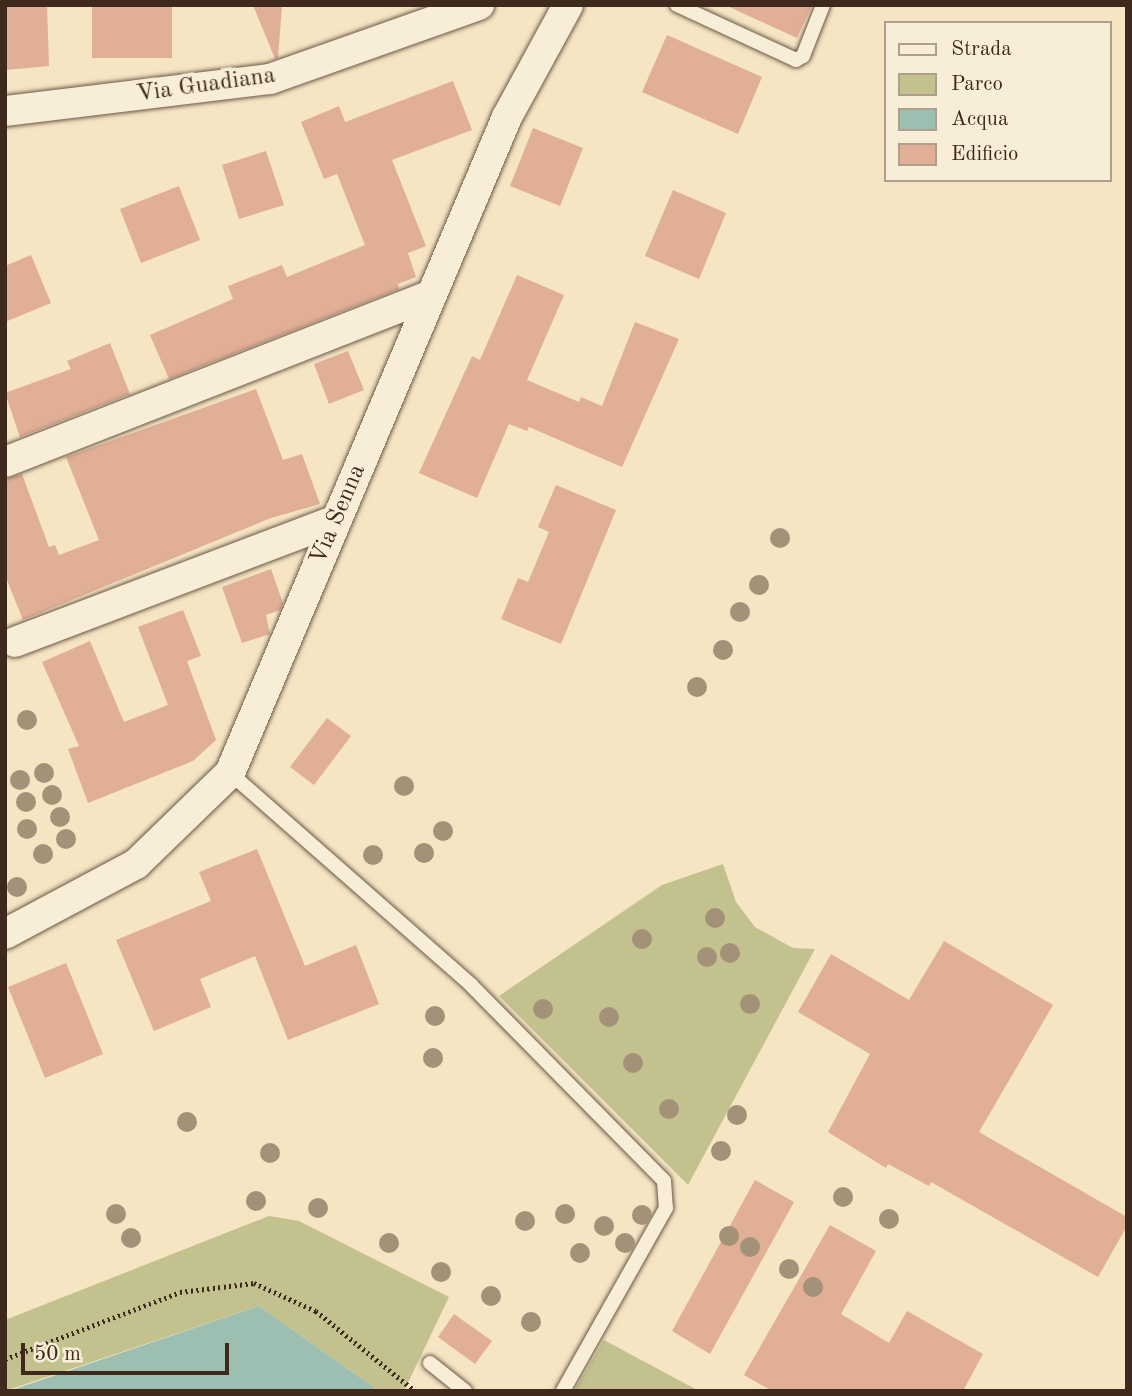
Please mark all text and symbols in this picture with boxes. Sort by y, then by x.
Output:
legend [884,21,1111,182]
text: Strada [951,39,1012,60]
street label: Via Guadiana [135,62,277,110]
text: Parco [951,74,1003,95]
text: Acqua [951,109,1008,130]
text: Edificio [951,144,1019,165]
street label: Via Senna [305,460,373,570]
scale bar [24,1330,233,1374]
text: 50 m [34,1344,81,1365]

